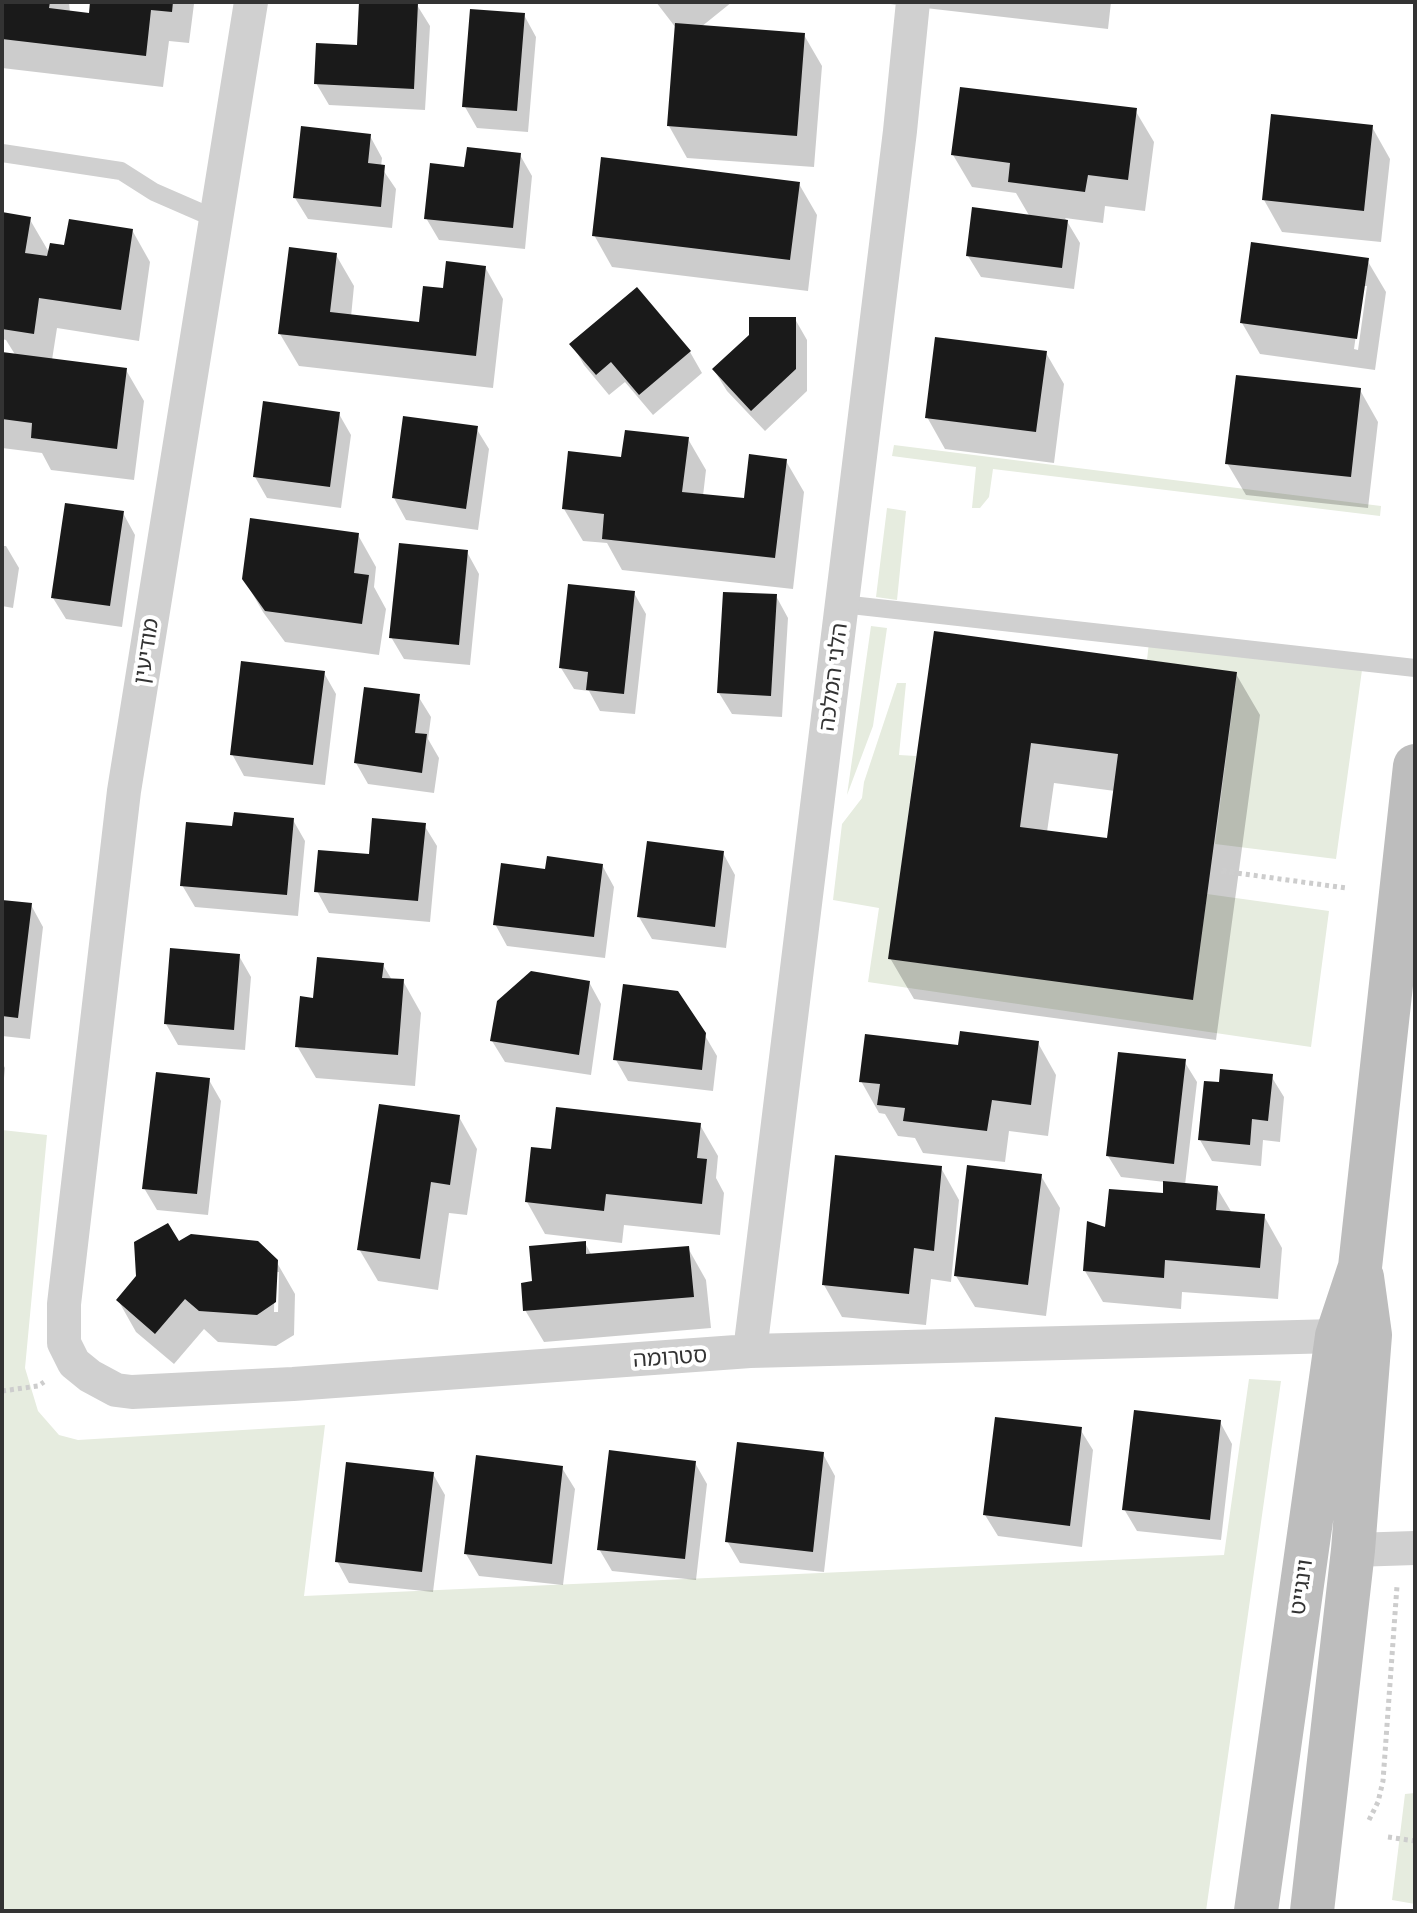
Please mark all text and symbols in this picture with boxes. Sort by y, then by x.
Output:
street label: מודיעין [128,616,164,686]
street label: הלני המלכה [813,621,853,733]
street label: סטרומה [632,1341,708,1373]
street label: וינגייט [1284,1558,1318,1616]

